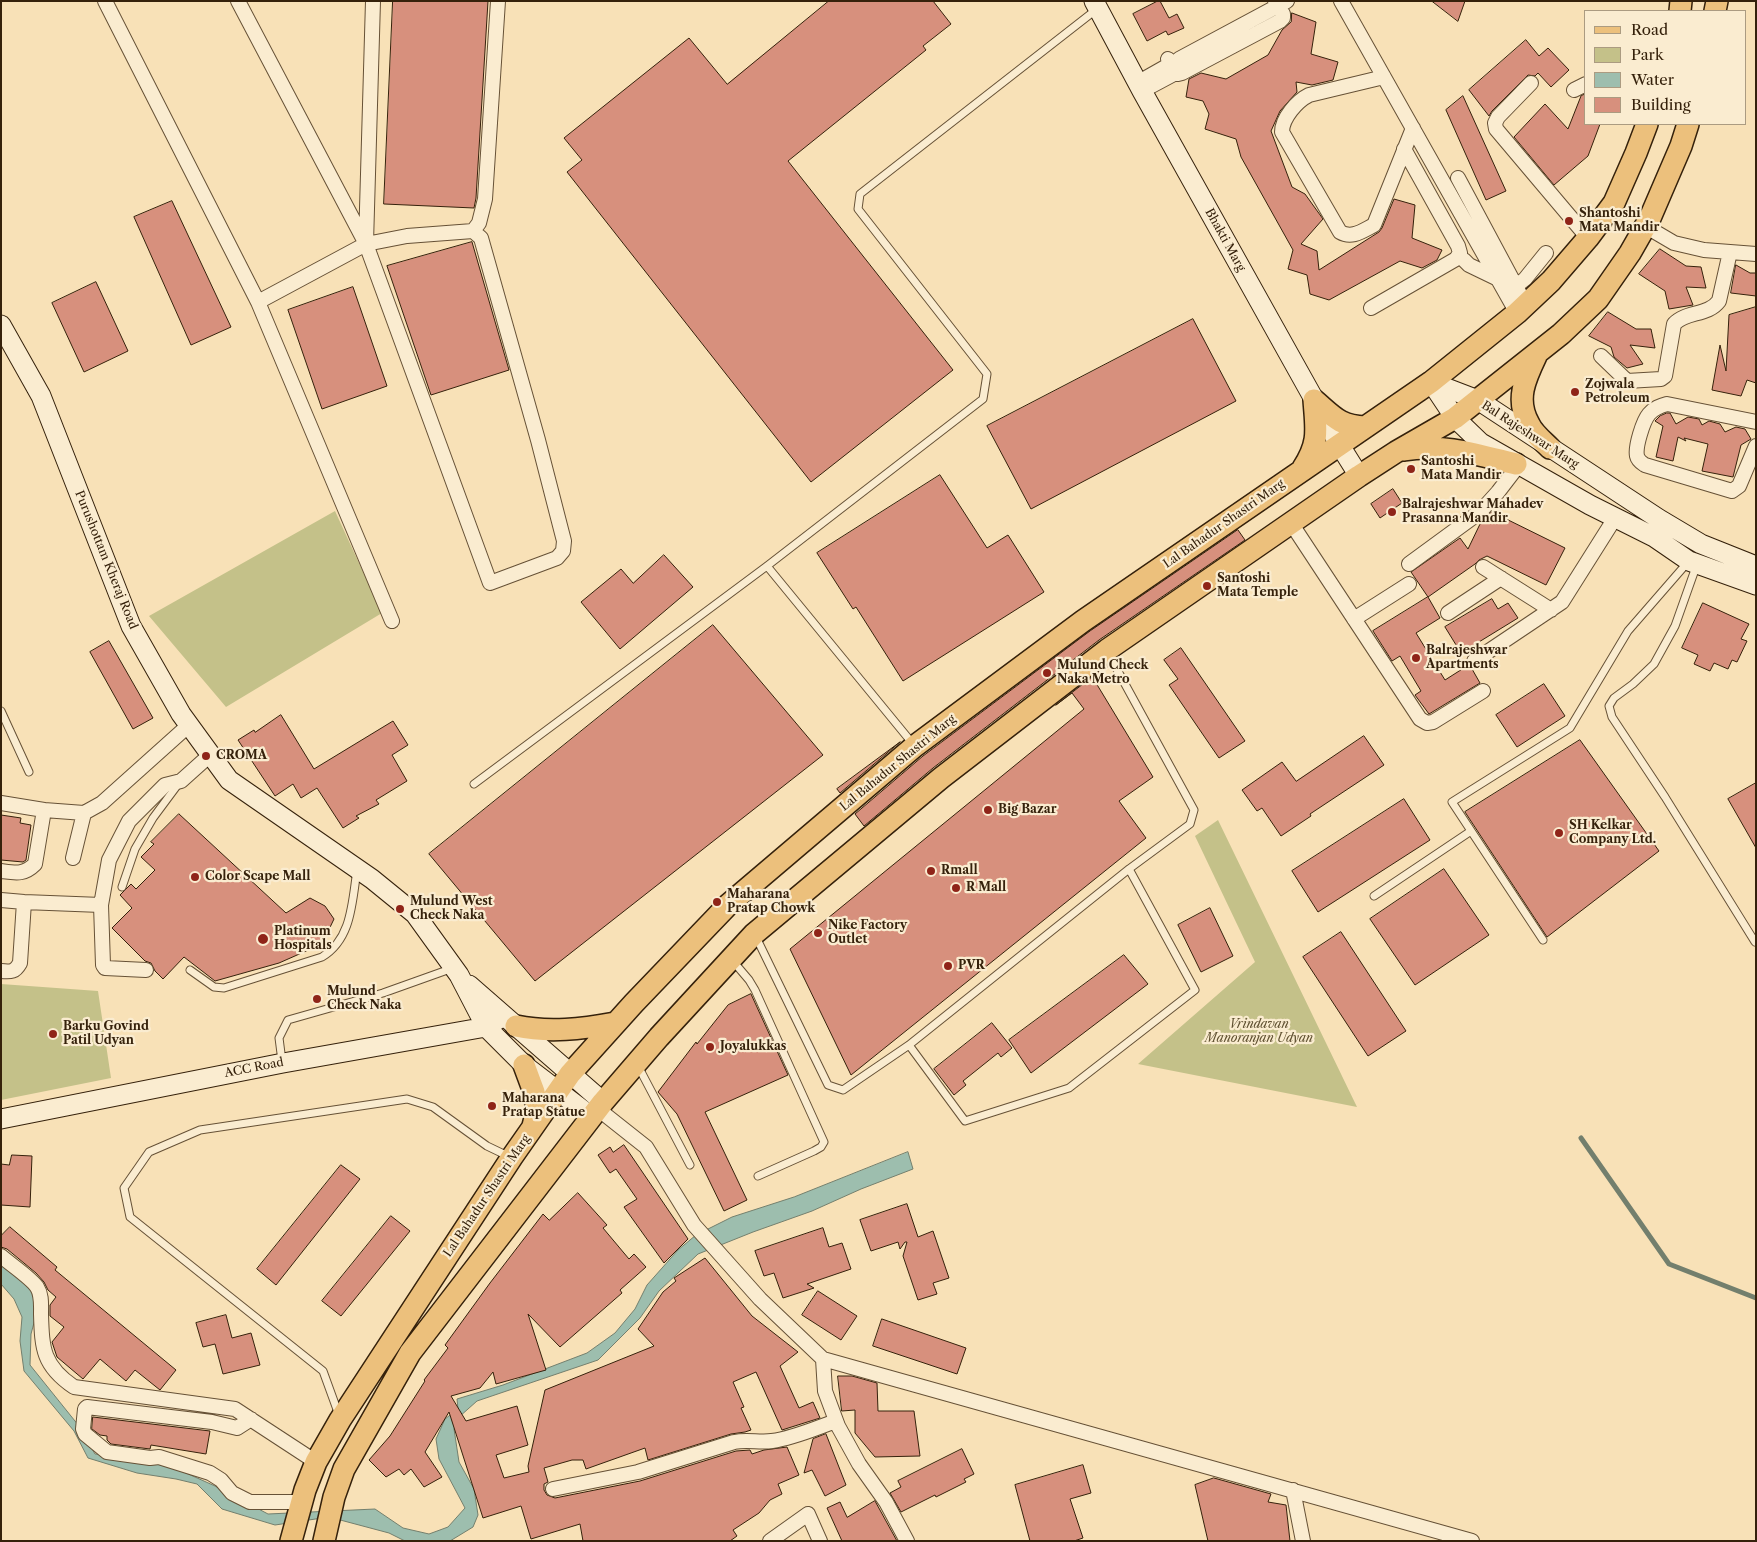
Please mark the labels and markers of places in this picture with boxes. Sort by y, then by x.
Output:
place label: Shantoshi Mata Mandir [1579,207,1659,235]
marker: Shantoshi Mata Mandir [1563,215,1575,227]
place label: Zojwala Petroleum [1585,378,1650,406]
marker: Zojwala Petroleum [1569,386,1581,398]
place label: Santoshi Mata Mandir [1421,455,1501,483]
marker: Santoshi Mata Mandir [1405,463,1417,475]
place label: Balrajeshwar Mahadev Prasanna Mandir [1402,498,1543,526]
marker: Balrajeshwar Mahadev Prasanna Mandir [1386,506,1398,518]
place label: Santoshi Mata Temple [1217,572,1298,600]
marker: Santoshi Mata Temple [1201,580,1213,592]
place label: Balrajeshwar Apartments [1426,644,1507,672]
marker: Balrajeshwar Apartments [1410,652,1422,664]
place label: Mulund Check Naka Metro [1057,659,1148,687]
marker: Mulund Check Naka Metro [1041,667,1053,679]
place label: CROMA [216,749,267,763]
marker: CROMA [200,750,212,762]
place label: Big Bazar [998,803,1057,817]
marker: Big Bazar [982,804,994,816]
place label: SH Kelkar Company Ltd. [1569,819,1656,847]
marker: SH Kelkar Company Ltd. [1553,827,1565,839]
place label: Rmall [941,864,978,878]
marker: Rmall [925,865,937,877]
place label: Color Scape Mall [205,870,311,884]
marker: Color Scape Mall [189,871,201,883]
place label: R Mall [966,881,1006,895]
marker: R Mall [950,882,962,894]
place label: Maharana Pratap Chowk [727,888,815,916]
place label: Mulund West Check Naka [410,895,493,923]
marker: Maharana Pratap Chowk [711,896,723,908]
marker: Mulund West Check Naka [394,903,406,915]
place label: Nike Factory Outlet [828,919,907,947]
place label: Platinum Hospitals [274,925,332,953]
marker: Nike Factory Outlet [812,927,824,939]
marker: Platinum Hospitals [256,932,270,946]
place label: PVR [958,959,985,973]
marker: PVR [942,960,954,972]
place label: Mulund Check Naka [327,985,401,1013]
marker: Mulund Check Naka [311,993,323,1005]
place label: Barku Govind Patil Udyan [63,1020,149,1048]
marker: Barku Govind Patil Udyan [47,1028,59,1040]
place label: Joyalukkas [720,1040,786,1054]
marker: Joyalukkas [704,1041,716,1053]
place label: Maharana Pratap Statue [502,1092,585,1120]
marker: Maharana Pratap Statue [486,1100,498,1112]

